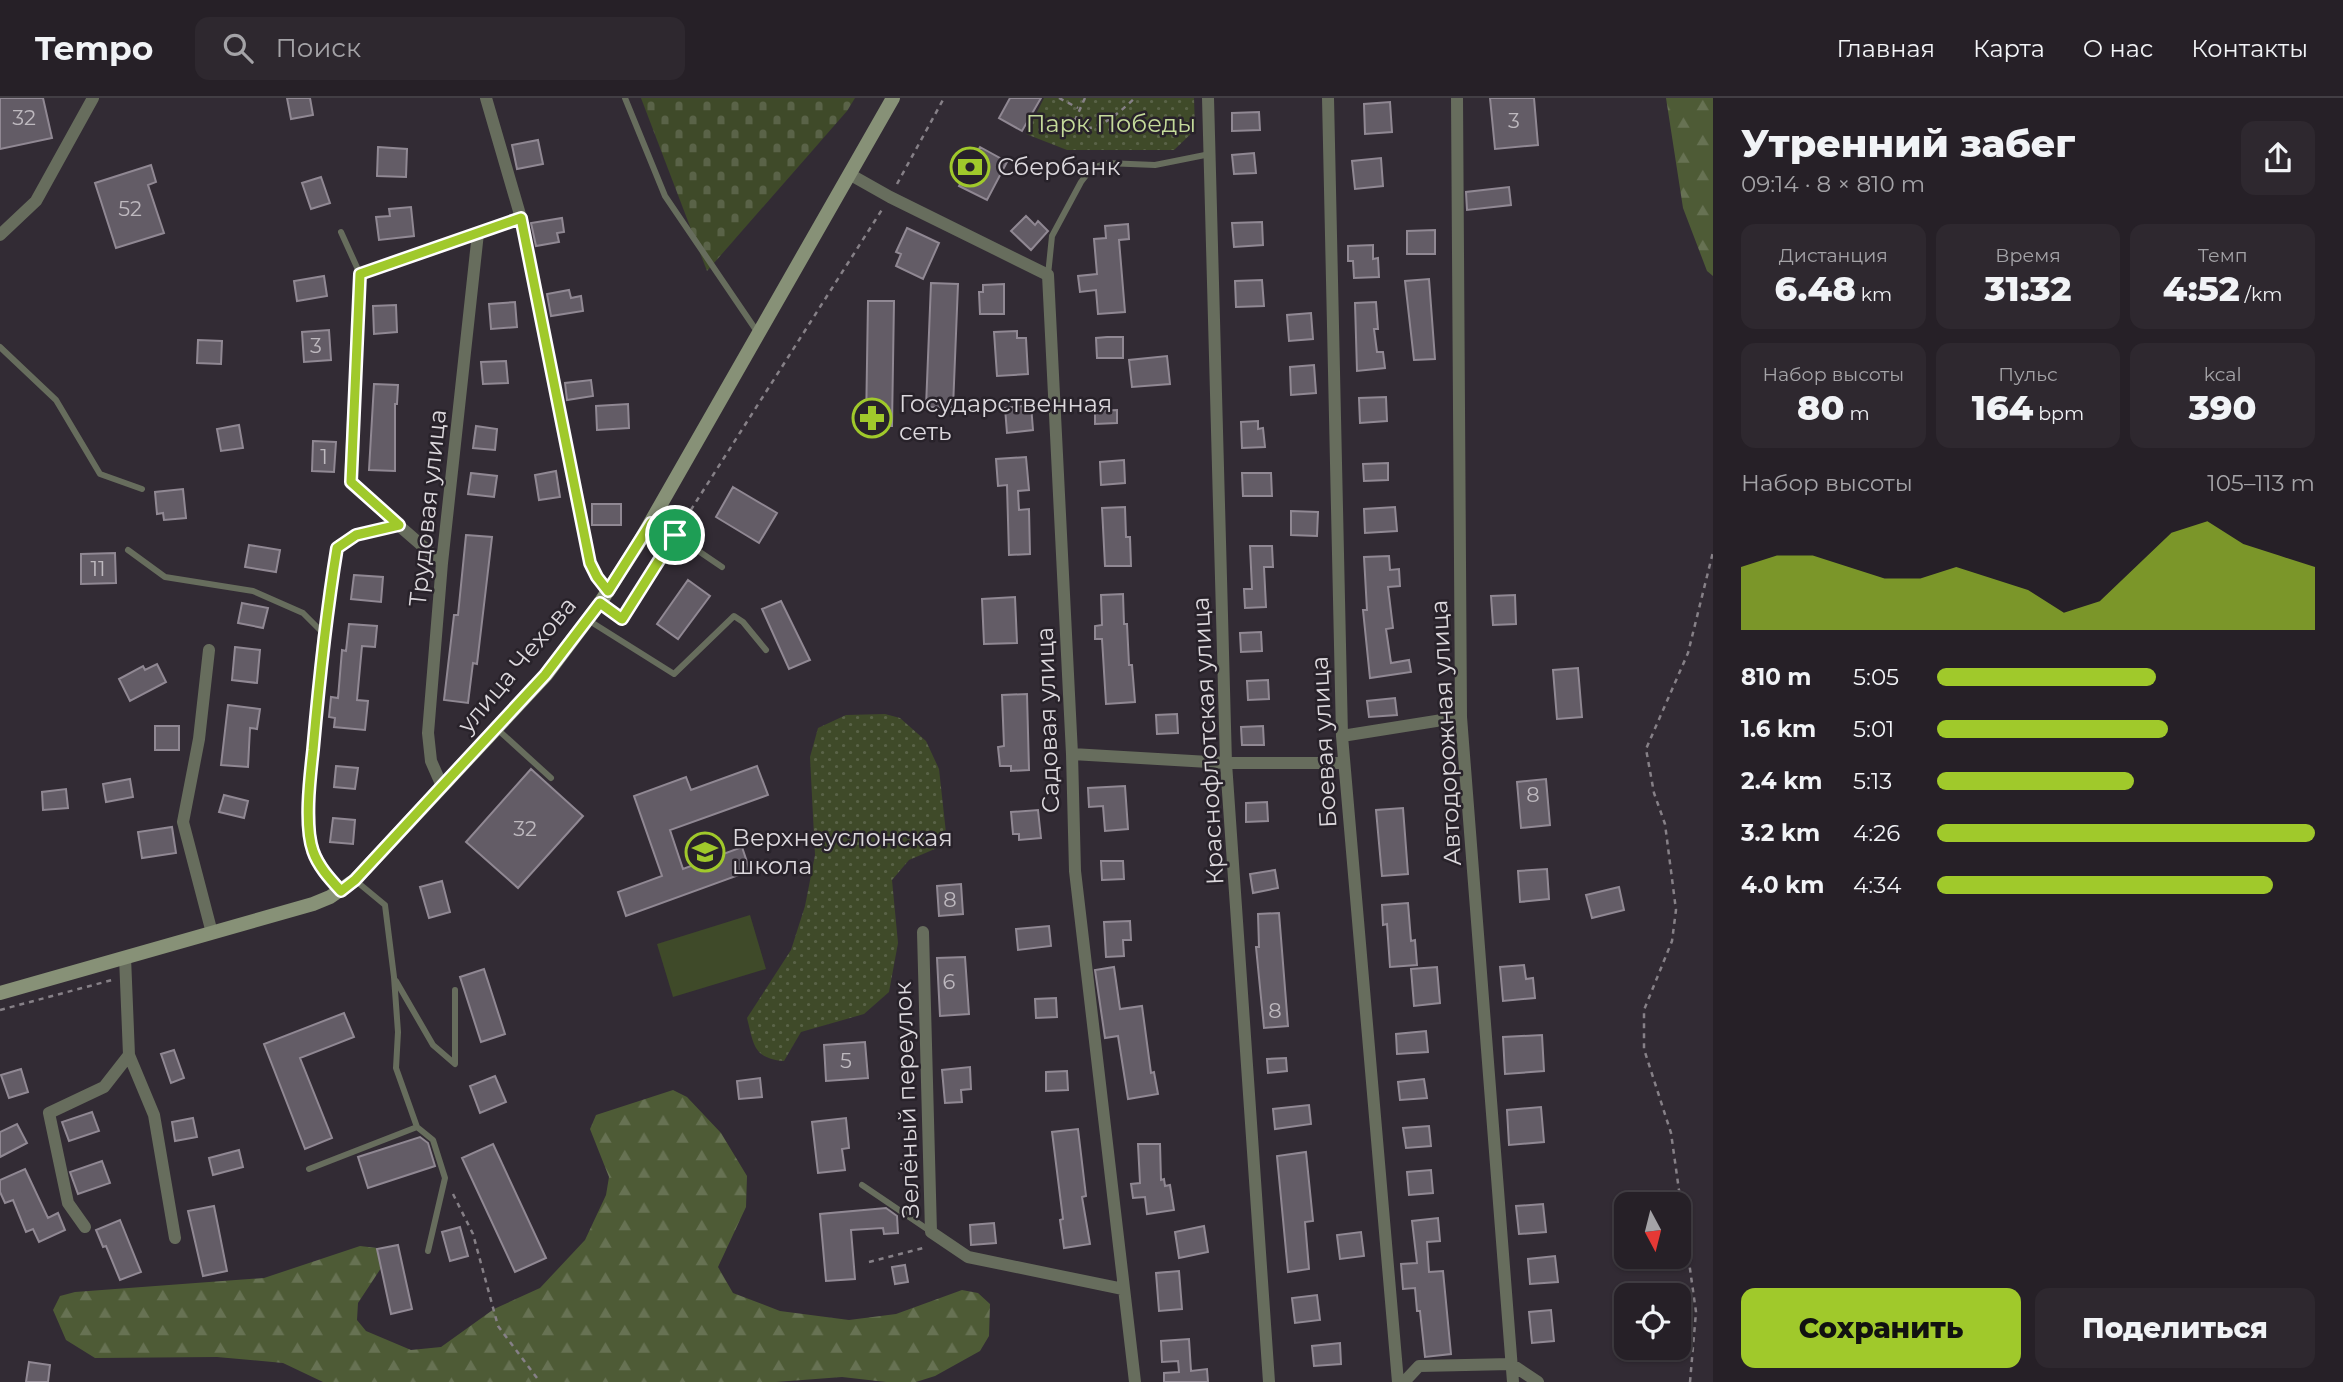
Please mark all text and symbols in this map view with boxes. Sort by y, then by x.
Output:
search box [195,17,685,80]
text: Tempo [35,28,153,68]
icon: search [219,29,257,67]
text: Поиск [275,32,361,64]
text: Главная [1837,34,1935,63]
text: Карта [1973,34,2045,63]
text: О нас [2083,34,2153,63]
text: Контакты [2191,34,2308,63]
house number: 32 [12,105,36,130]
house number: 3 [1508,108,1520,133]
park label: Парк Победы [1026,109,1196,138]
text: Утренний забег [1741,120,2075,167]
button: share [2241,121,2315,195]
bank icon: Сбербанк [949,146,991,188]
place label: Сбербанк [997,152,1120,181]
text: 09:14 · 8 × 810 m [1741,170,1925,198]
house number: 52 [118,196,142,221]
text: Дистанция [1779,244,1888,267]
text: Время [1995,244,2061,267]
text: Темп [2198,244,2248,267]
text: 6.48 [1774,267,1856,310]
text: 31:32 [1984,267,2072,310]
text: 4:52 [2163,267,2240,310]
text: km [1856,283,1892,306]
text: /km [2240,283,2282,306]
house number: 3 [310,333,322,358]
text: Набор высоты [1762,363,1904,386]
text: Пульс [1998,363,2058,386]
text: kcal [2204,363,2242,386]
text: 80 [1797,386,1844,429]
text: 164 [1972,386,2033,429]
text: 390 [2189,386,2257,429]
place label: Государственная сеть [899,389,1112,446]
pharmacy icon: Государственная сеть [851,397,893,439]
text: m [1844,402,1870,425]
text: bpm [2033,402,2084,425]
street label: Трудовая улица [403,408,452,608]
house number: 1 [320,444,328,469]
text: Набор высоты [1741,469,1913,497]
text: 105–113 m [2207,469,2315,497]
pin [645,505,705,565]
icon: arrive [656,516,694,554]
house number: 11 [90,556,106,581]
street label: улица Чехова [451,591,582,739]
street label: Краснофлотская улица [1185,596,1230,886]
street label: Автодорожная улица [1424,599,1467,867]
street label: Садовая улица [1030,626,1065,814]
street label: Боевая улица [1305,655,1342,829]
text: 810 m [1741,663,1811,691]
text: 5:05 [1853,663,1899,691]
text: 1.6 km [1741,715,1816,743]
text: 5:01 [1853,715,1894,743]
text: 2.4 km [1741,767,1822,795]
text: 5:13 [1853,767,1892,795]
house number: 8 [1526,782,1540,807]
house number: 32 [513,816,537,841]
text: 3.2 km [1741,819,1820,847]
text: 4:26 [1853,819,1900,847]
place label: Верхнеуслонская школа [732,823,953,880]
school or university icon: Верхнеуслонская школа [684,831,726,873]
text: 4.0 km [1741,871,1824,899]
text: 4:34 [1853,871,1901,899]
house number: 8 [943,887,957,912]
house number: 6 [943,969,956,994]
street label: Зелёный переулок [888,981,925,1219]
house number: 8 [1268,998,1282,1023]
house number: 5 [840,1048,852,1073]
north arrow [1614,1192,1690,1269]
map controls [1614,1192,1691,1360]
button: locate [1614,1283,1691,1360]
button: Сохранить [1741,1288,2021,1368]
button: Поделиться [2035,1288,2315,1368]

